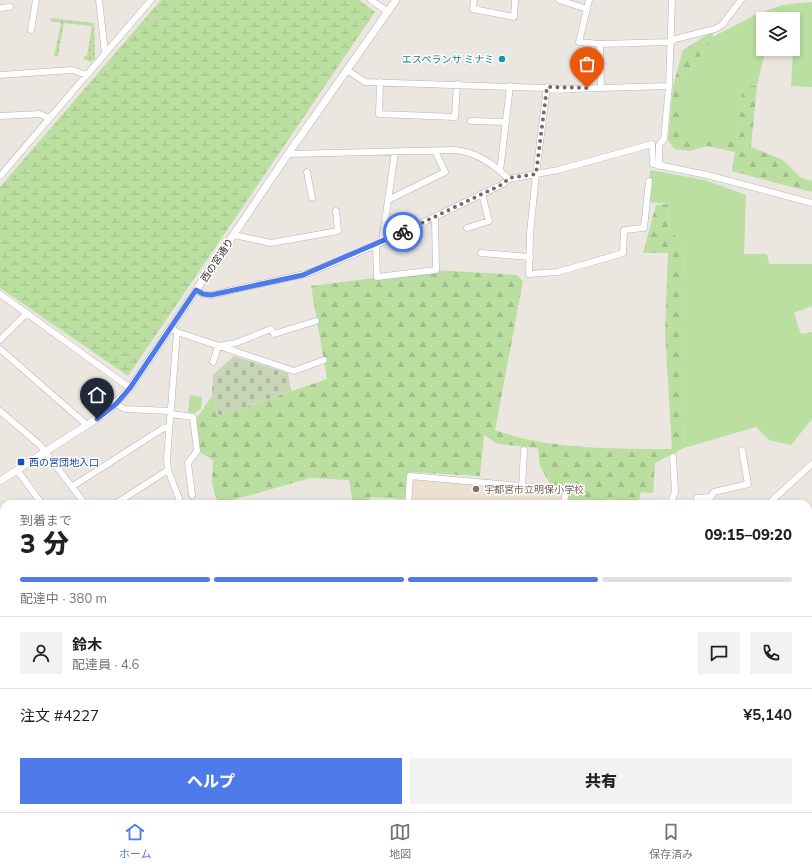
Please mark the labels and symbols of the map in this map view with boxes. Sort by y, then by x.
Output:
pin [570,47,604,88]
place label: エスペランサ ミナミ [402,53,494,66]
marker: エスペランサ ミナミ [497,54,507,64]
courier [383,212,423,252]
street label: 西の宮通り [198,236,236,284]
pin [80,378,114,419]
place label: 西の宮団地入口 [29,456,99,469]
marker: 西の宮団地入口 [16,457,26,467]
place label: 宇都宮市立明保小学校 [484,483,584,496]
marker: 宇都宮市立明保小学校 [471,484,481,494]

